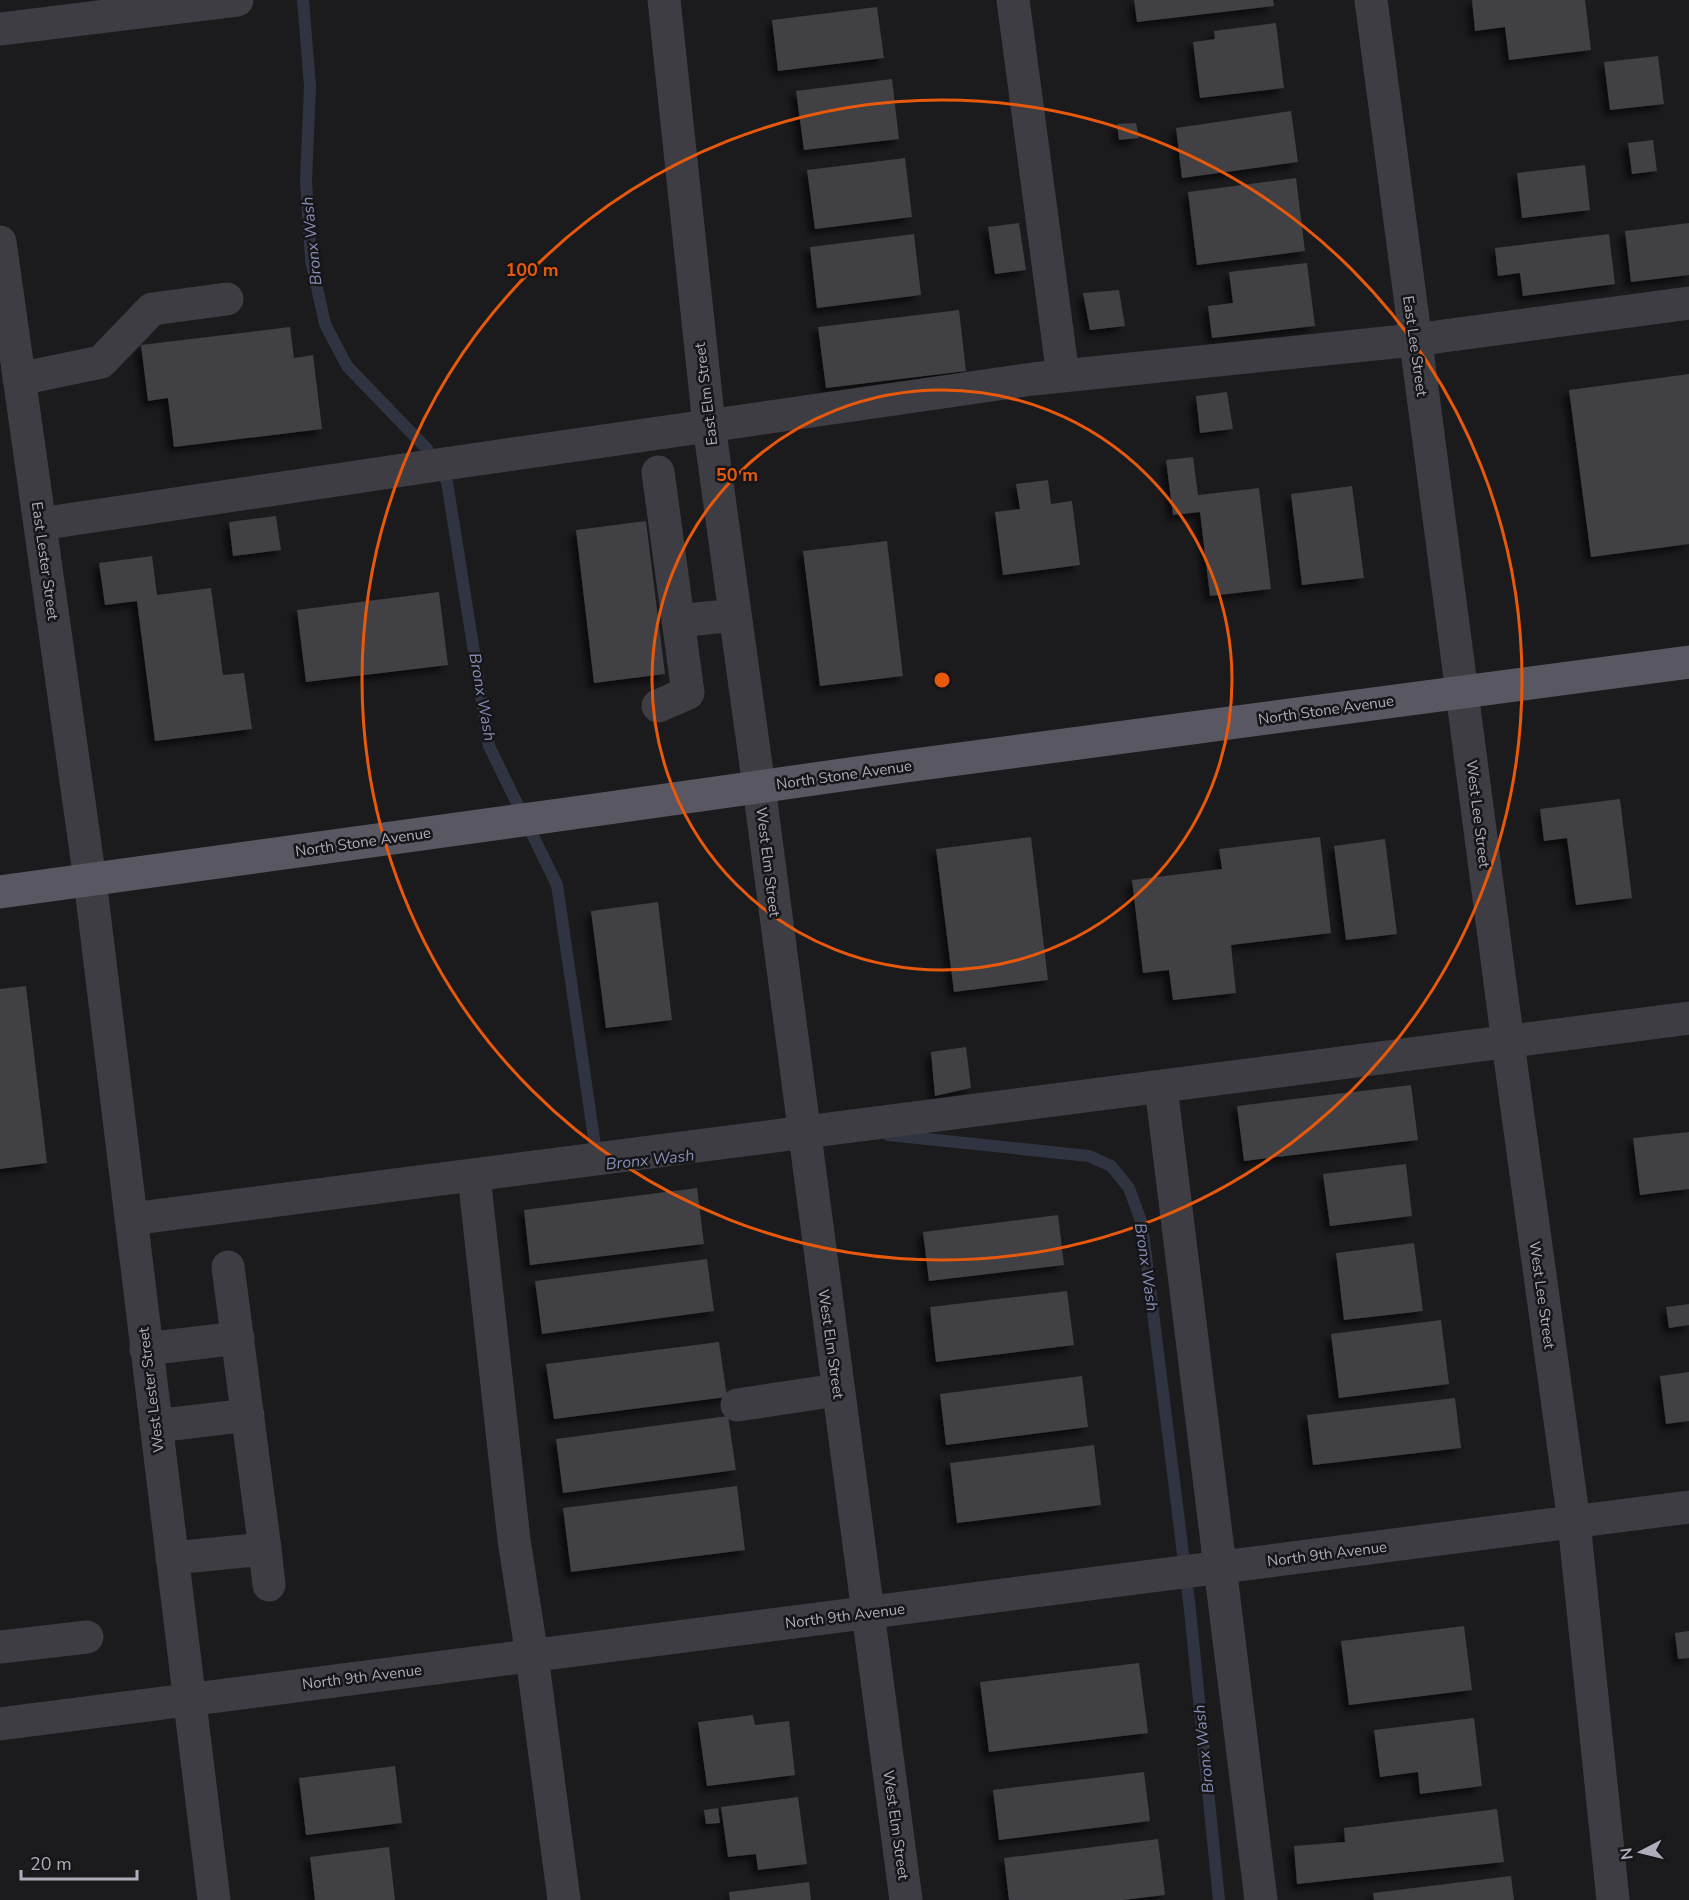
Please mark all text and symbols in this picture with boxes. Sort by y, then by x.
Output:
water label: Bronx Wash [296,196,328,286]
text: 100 m [505,258,559,282]
street label: East Lee Street [1398,294,1432,398]
street label: East Elm Street [690,341,722,447]
text: 50 m [716,463,758,487]
street label: East Lester Street [27,501,63,622]
water label: Bronx Wash [463,651,501,743]
centre of rings [932,670,952,690]
street label: North Stone Avenue [1257,691,1395,729]
street label: North Stone Avenue [775,756,913,794]
street label: West Lee Street [1461,759,1495,870]
street label: West Elm Street [751,806,785,919]
street label: North Stone Avenue [294,823,432,861]
water label: Bronx Wash [605,1144,695,1176]
water label: Bronx Wash [1129,1221,1163,1313]
street label: West Lee Street [1525,1240,1560,1351]
street label: West Elm Street [813,1288,849,1401]
street label: West Lester Street [133,1325,169,1454]
street label: North 9th Avenue [1266,1537,1388,1571]
street label: North 9th Avenue [784,1599,906,1633]
street label: North 9th Avenue [301,1660,423,1694]
water label: Bronx Wash [1188,1704,1220,1794]
street label: West Elm Street [878,1769,914,1882]
north arrow [1611,1822,1671,1882]
scale bar [21,1843,136,1881]
text: N [1615,1846,1639,1861]
text: 20 m [30,1852,72,1876]

